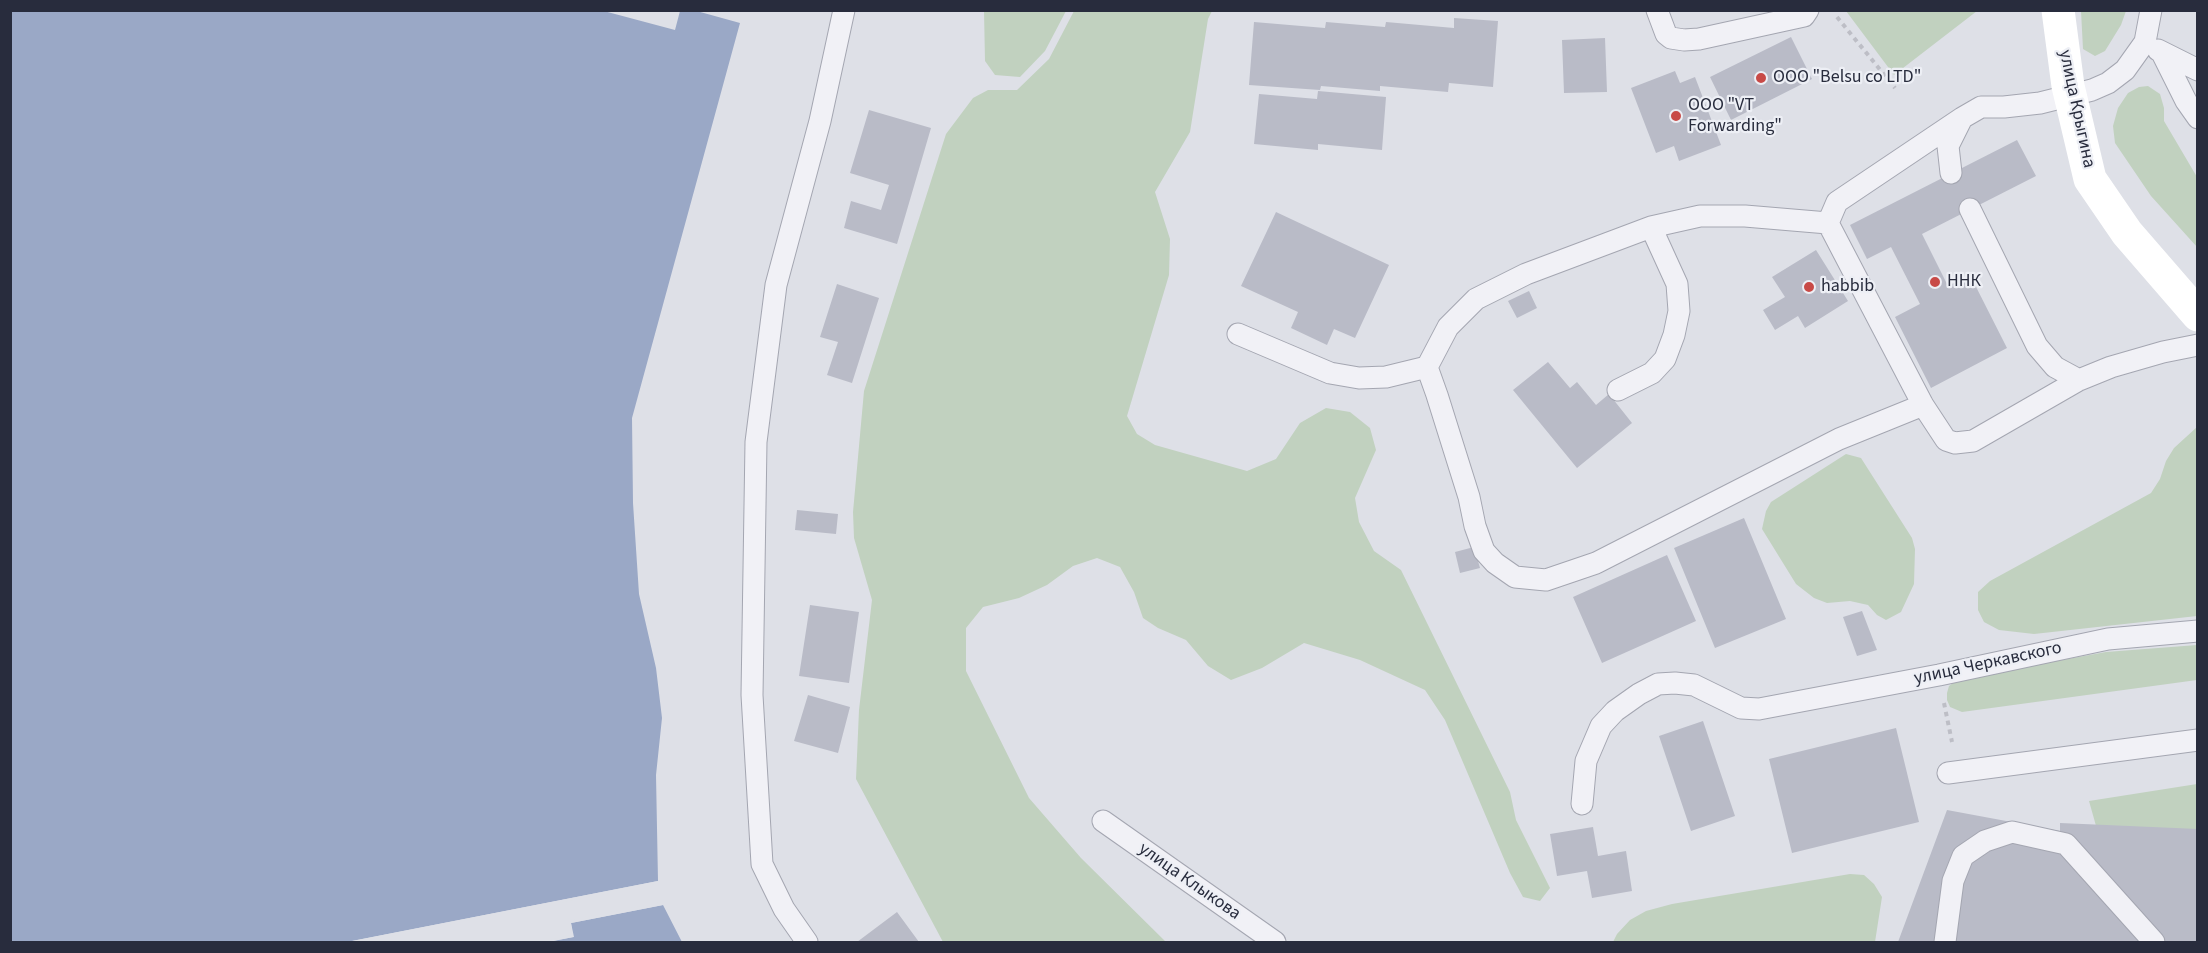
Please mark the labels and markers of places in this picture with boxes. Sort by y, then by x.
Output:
place label: OOO "Belsu co LTD" [1773,67,1921,89]
marker: OOO "Belsu co LTD" [1754,71,1768,85]
place label: OOO "VT Forwarding" [1688,95,1782,138]
marker: OOO "VT Forwarding" [1669,109,1683,123]
place label: ННК [1947,271,1981,293]
marker: ННК [1928,275,1942,289]
place label: habbib [1821,276,1874,298]
marker: habbib [1802,280,1816,294]

